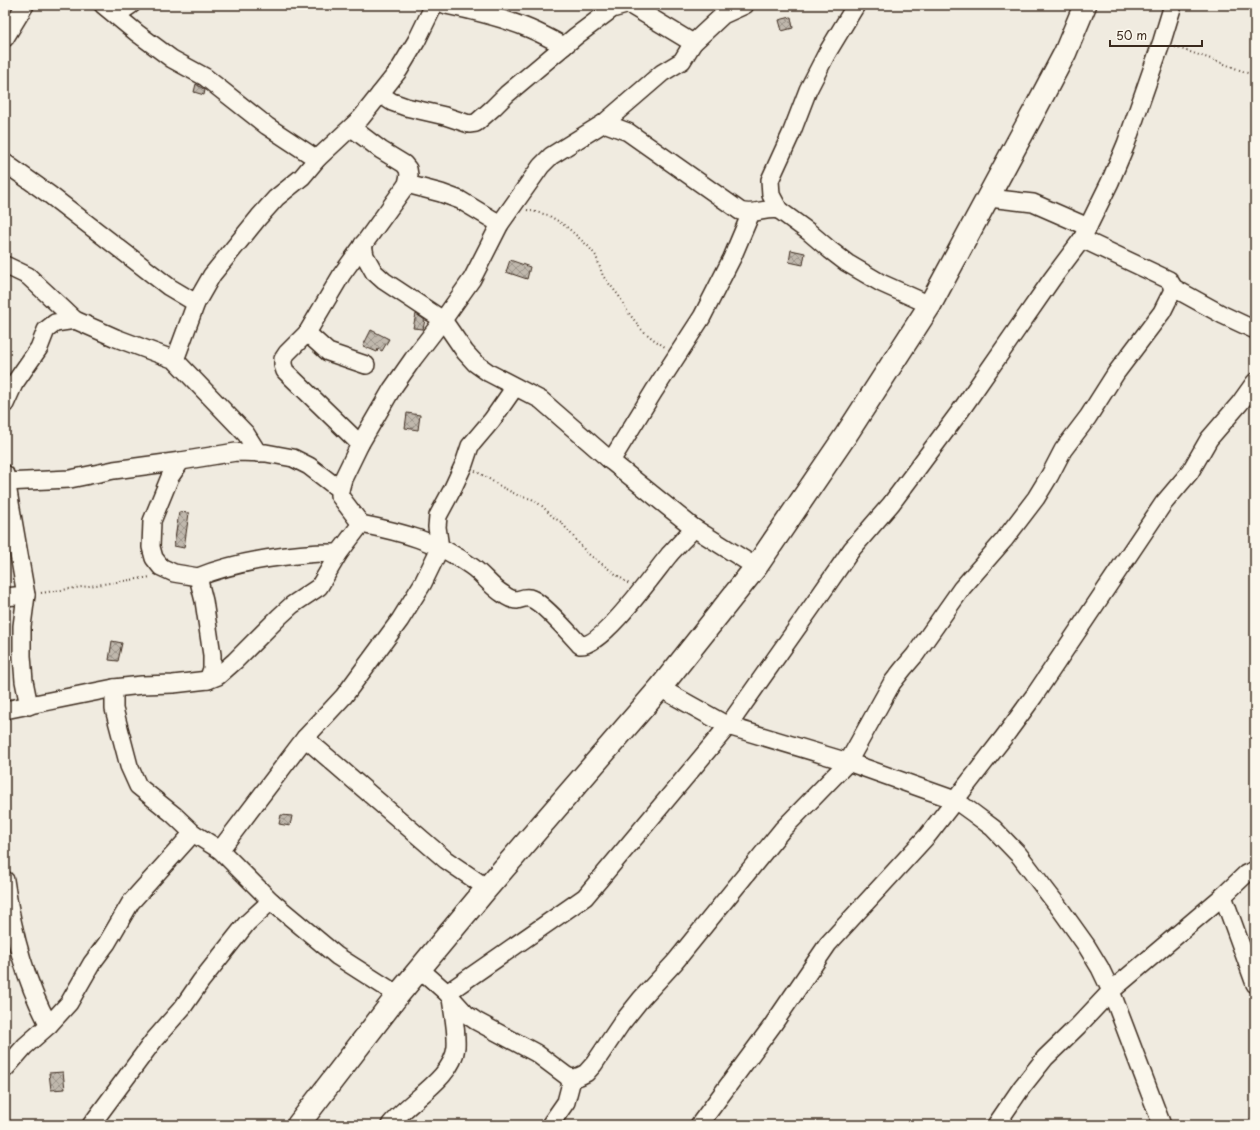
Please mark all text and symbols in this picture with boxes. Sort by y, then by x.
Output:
scale bar [1110,22,1202,48]
text: 50 m [1116,26,1147,44]

